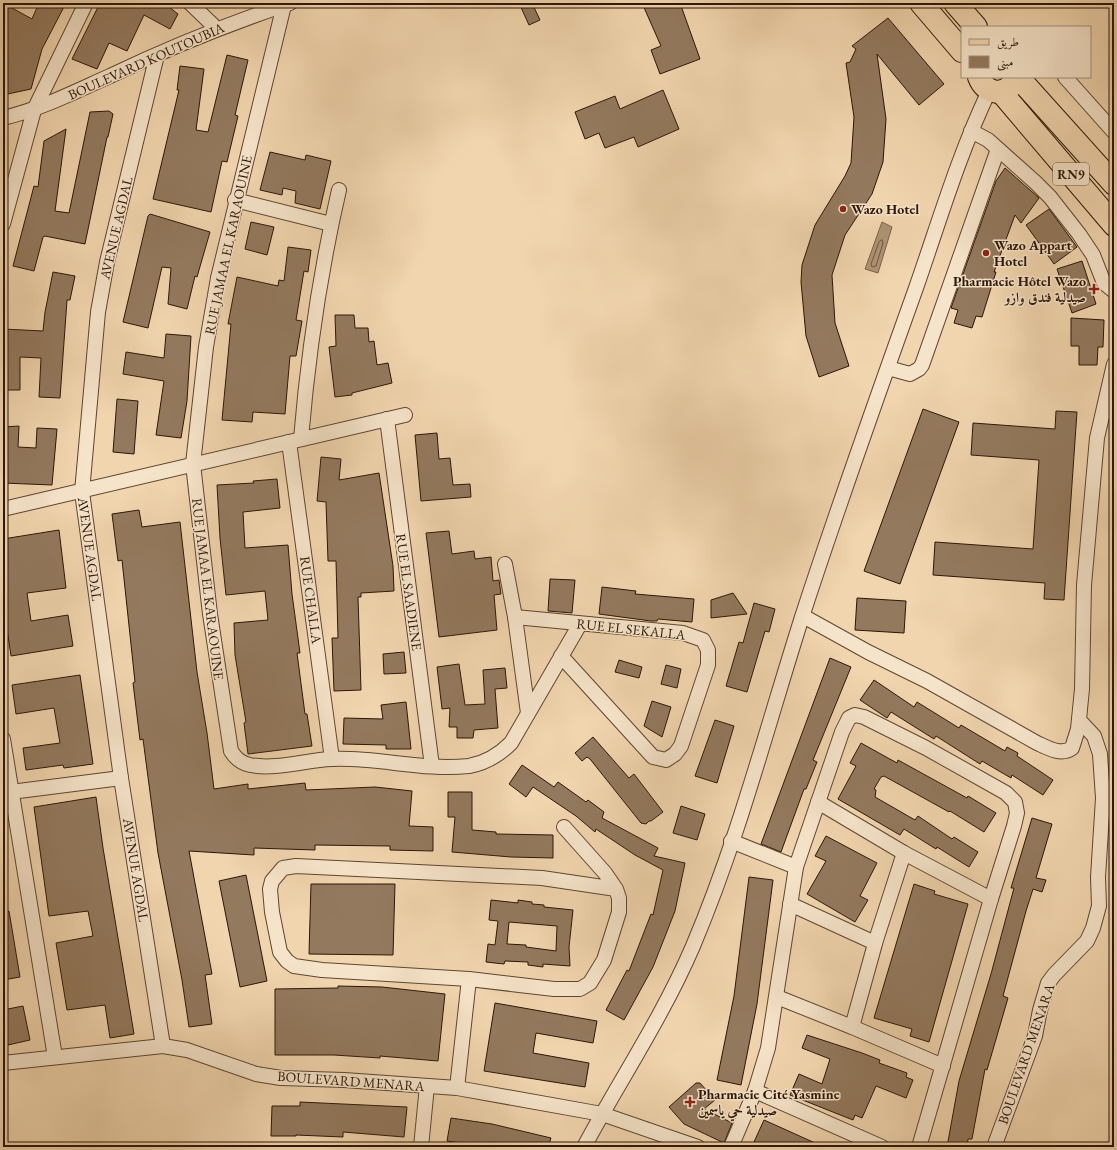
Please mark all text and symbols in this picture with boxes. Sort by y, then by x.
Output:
street label: BOULEVARD KOUTOUBIA [65,18,227,104]
legend [961,26,1091,78]
text: طريق [997,34,1019,50]
text: مبنى [997,54,1013,71]
street label: RUE JAMAA EL KARAOUINE [200,154,256,336]
road number: RN9 [1053,163,1089,185]
street label: AVENUE AGDAL [95,174,137,282]
place label: Wazo Hotel [851,200,919,218]
marker: Wazo Hotel [838,204,848,214]
place label: Wazo Appart Hotel [994,236,1072,270]
marker: Wazo Appart Hotel [981,248,991,258]
place label: Pharmacie Hôtel Wazo صيدلية فندق وازو [953,272,1086,306]
marker: Pharmacie Hôtel Wazo صيدلية فندق وازو [1089,284,1099,294]
street label: AVENUE AGDAL [74,495,106,603]
street label: RUE JAMAA EL KARAOUINE [188,497,228,681]
street label: RUE EL SAADIENE [392,532,426,652]
street label: RUE CHALLA [296,555,326,645]
street label: RUE EL SEKALLA [576,614,687,644]
street label: AVENUE AGDAL [119,816,153,924]
street label: BOULEVARD MENARA [993,981,1059,1127]
street label: BOULEVARD MENARA [277,1067,425,1095]
place label: Pharmacie Cité Yasmine صيدلية حي ياسمين [698,1085,840,1122]
marker: Pharmacie Cité Yasmine صيدلية حي ياسمين [685,1097,695,1107]

